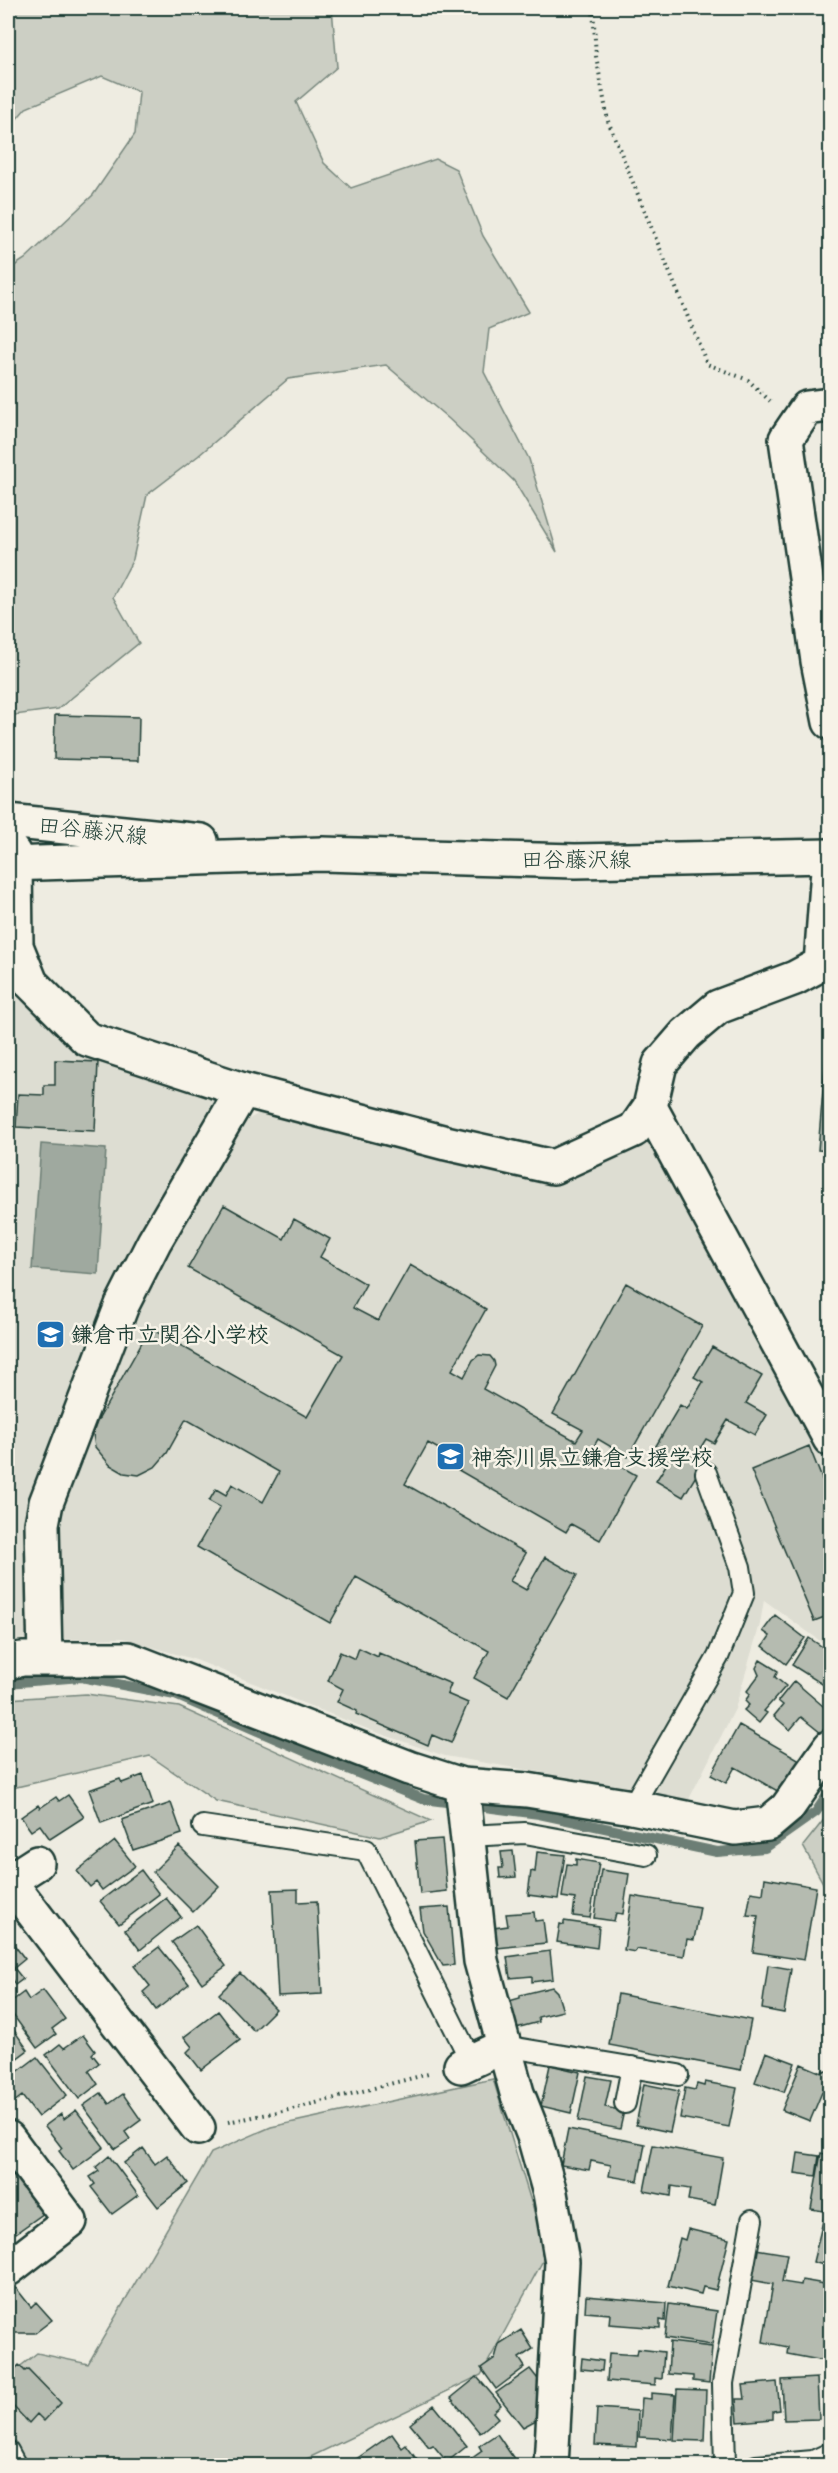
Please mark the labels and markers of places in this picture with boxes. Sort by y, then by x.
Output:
school or university icon: 鎌倉市立関谷小学校 [34,1318,66,1350]
place label: 鎌倉市立関谷小学校 [71,1320,269,1351]
school or university icon: 神奈川県立鎌倉支援学校 [434,1441,466,1473]
place label: 神奈川県立鎌倉支援学校 [471,1443,713,1474]

